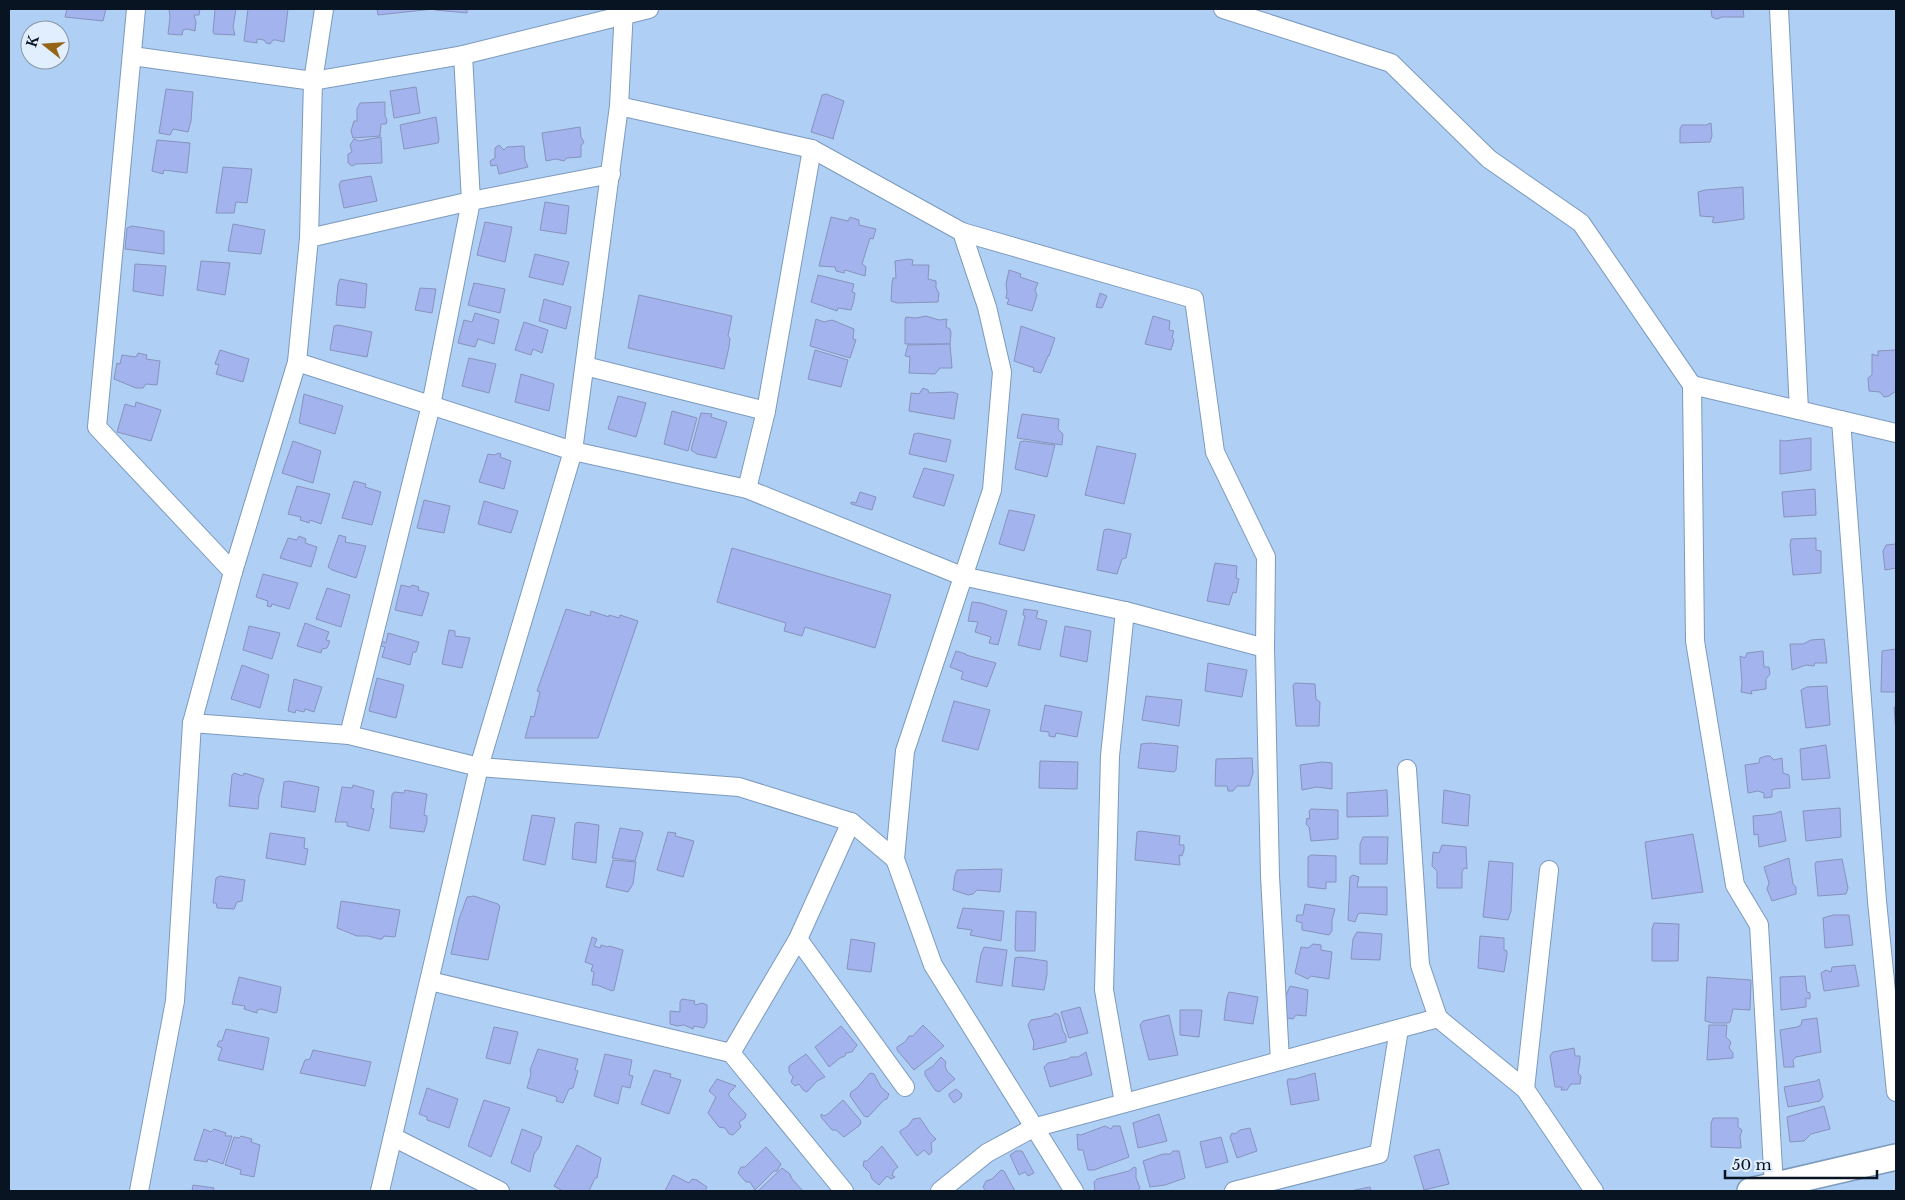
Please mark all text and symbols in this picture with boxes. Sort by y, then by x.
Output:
north arrow [20,20,70,70]
text: K [22,33,43,49]
scale bar [1725,1148,1878,1180]
text: 50 m [1732,1155,1772,1174]

